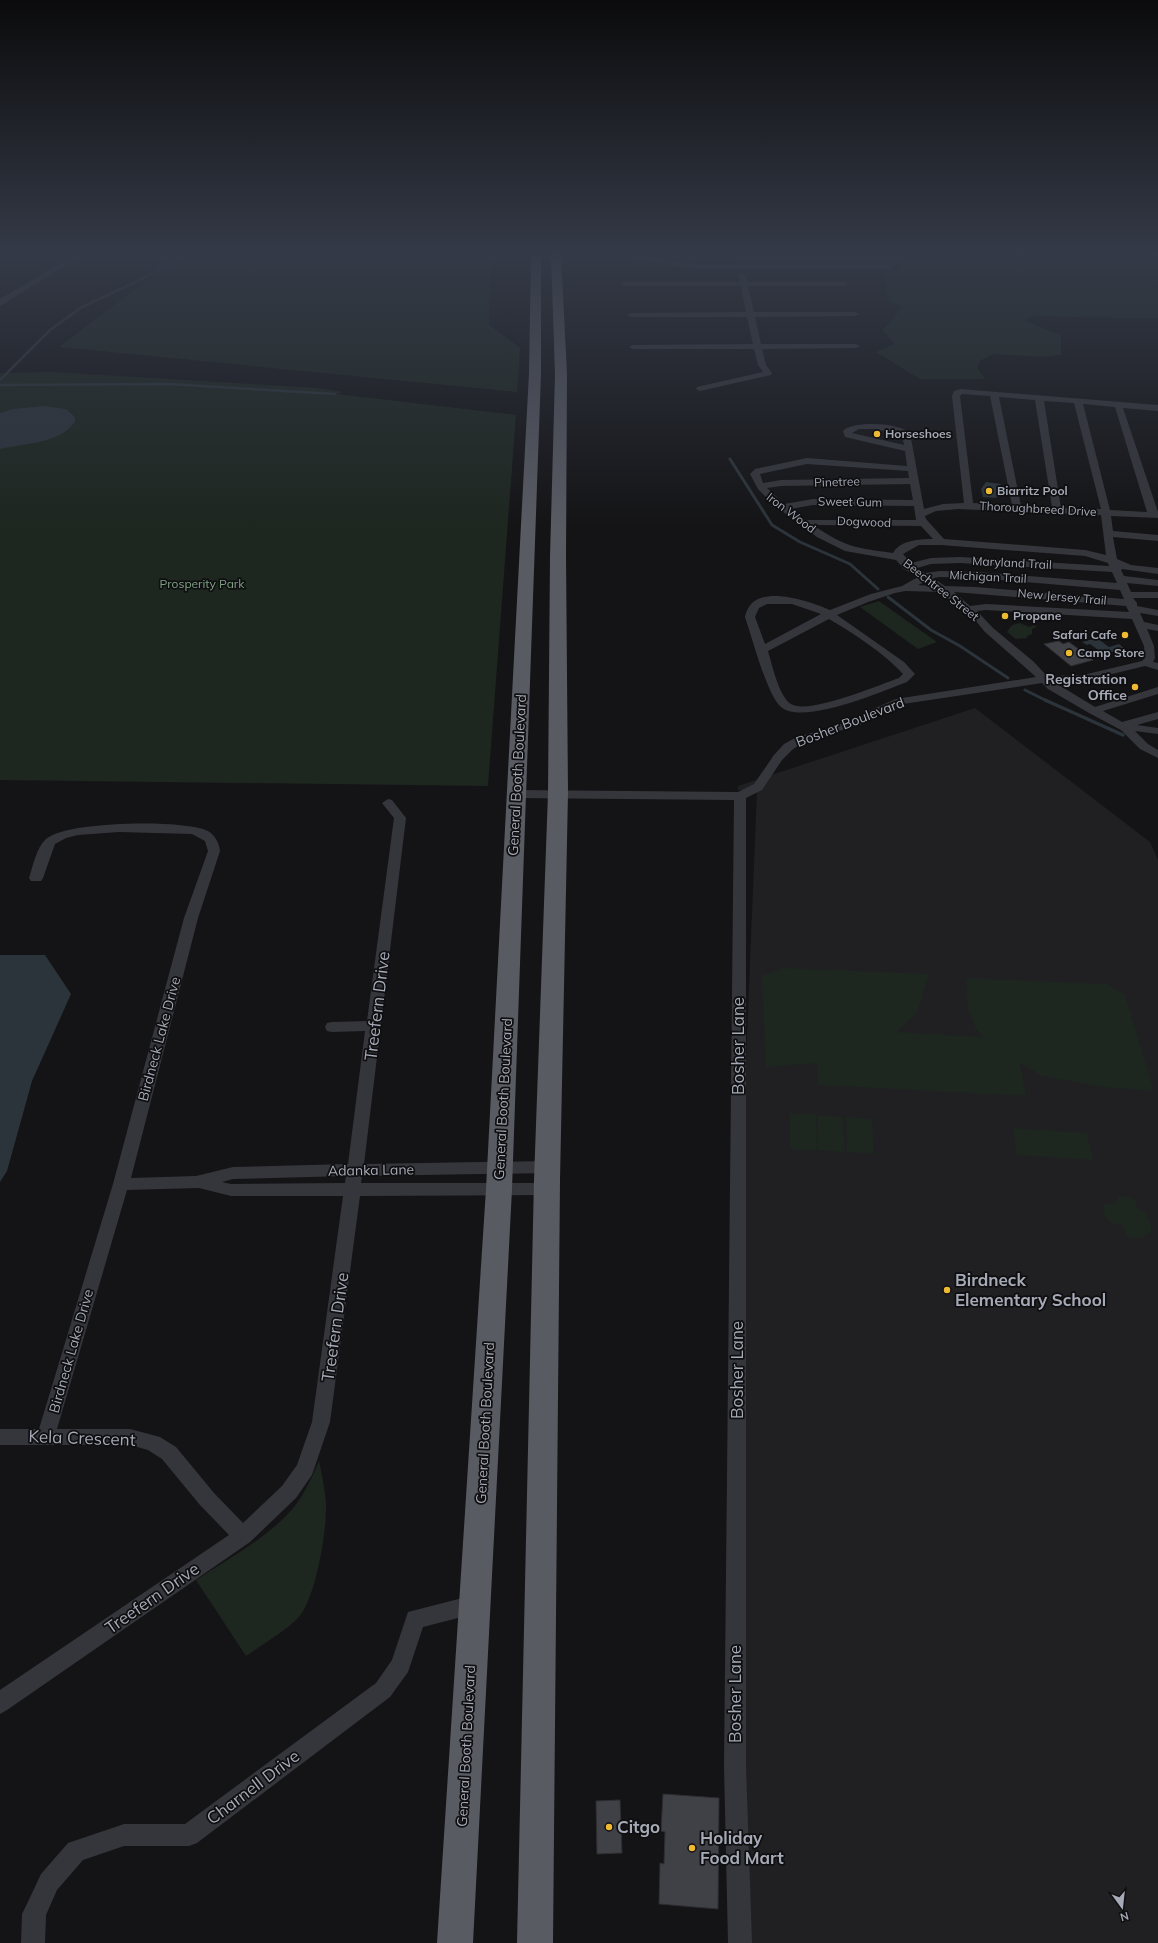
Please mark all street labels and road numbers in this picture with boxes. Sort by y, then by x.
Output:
street label: Pinetree [814,473,860,490]
street label: Iron Wood [764,489,819,536]
street label: Sweet Gum [818,493,882,510]
street label: Thoroughbreed Drive [979,498,1097,519]
street label: Dogwood [837,513,891,530]
street label: Maryland Trail [972,553,1052,572]
street label: Beechtree Street [900,555,982,624]
street label: Michigan Trail [949,567,1027,586]
street label: New Jersey Trail [1017,585,1107,608]
street label: Bosher Boulevard [793,693,907,751]
street label: General Booth Boulevard [504,694,530,856]
street label: Treefern Drive [359,950,394,1062]
street label: Birdneck Lake Drive [134,975,184,1103]
street label: Bosher Lane [727,997,748,1095]
street label: General Booth Boulevard [490,1018,516,1180]
street label: Adanka Lane [328,1160,414,1180]
street label: Treefern Drive [316,1271,353,1383]
street label: Birdneck Lake Drive [45,1287,97,1415]
street label: Bosher Lane [726,1321,747,1419]
street label: General Booth Boulevard [472,1342,498,1504]
street label: Kela Crescent [28,1425,136,1450]
street label: Treefern Drive [101,1557,203,1638]
street label: Bosher Lane [724,1645,745,1743]
street label: General Booth Boulevard [453,1665,479,1827]
street label: Charnell Drive [202,1745,303,1828]

